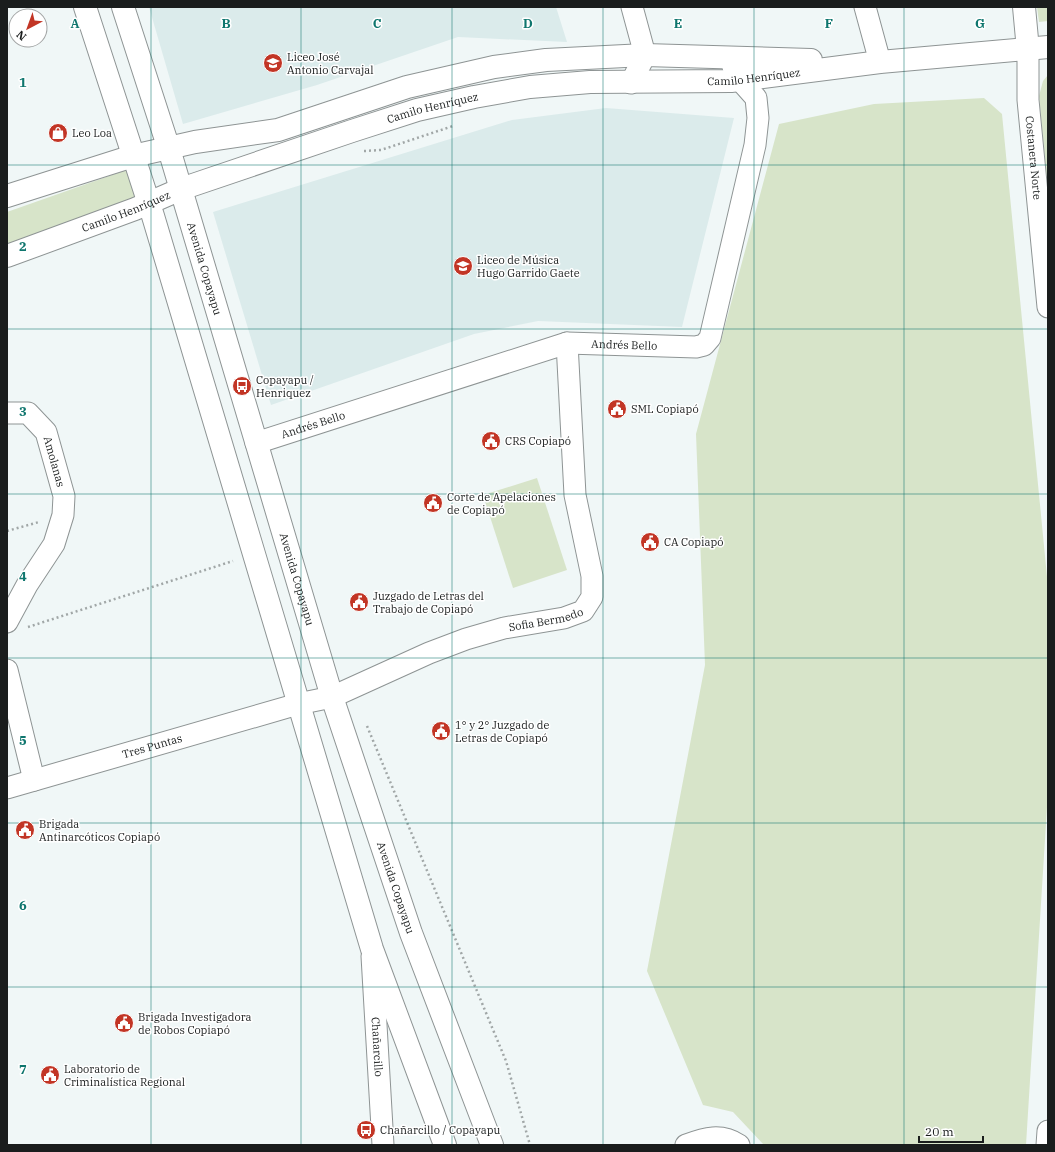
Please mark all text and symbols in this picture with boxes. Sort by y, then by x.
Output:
north arrow [8,8,48,48]
text: A [70,15,80,32]
text: B [221,15,231,32]
text: C [373,15,382,32]
text: D [523,15,533,32]
text: E [674,15,682,32]
text: F [825,15,833,32]
text: G [975,15,985,32]
text: N [13,27,29,44]
place label: Liceo José Antonio Carvajal [287,50,374,77]
school or university icon: Liceo José Antonio Carvajal [262,52,284,74]
street label: Camilo Henríquez [707,65,802,88]
text: 1 [19,74,27,91]
street label: Camilo Henríquez [385,89,480,126]
street label: Costanera Norte [1023,115,1045,200]
shop icon: Leo Loa [47,122,69,144]
place label: Leo Loa [72,126,112,140]
street label: Camilo Henríquez [80,187,173,235]
street label: Avenida Copayapu [184,221,225,317]
text: 2 [19,238,27,255]
place label: Liceo de Música Hugo Garrido Gaete [477,253,580,280]
school or university icon: Liceo de Música Hugo Garrido Gaete [452,255,474,277]
street label: Andrés Bello [591,337,658,353]
place label: Copayapu / Henriquez [256,373,314,400]
bus stop icon: Copayapu / Henriquez [231,375,253,397]
public building icon: SML Copiapó [606,398,628,420]
place label: SML Copiapó [631,402,699,416]
text: 3 [19,403,27,420]
street label: Andrés Bello [280,408,347,441]
public building icon: CRS Copiapó [480,430,502,452]
place label: CRS Copiapó [505,434,571,448]
street label: Amolanas [41,435,68,489]
place label: Corte de Apelaciones de Copiapó [447,490,556,517]
public building icon: Corte de Apelaciones de Copiapó [422,492,444,514]
street label: Avenida Copayapu [277,531,317,627]
public building icon: CA Copiapó [639,531,661,553]
place label: CA Copiapó [664,535,724,549]
text: 4 [19,568,27,585]
place label: Juzgado de Letras del Trabajo de Copiapó [373,589,484,616]
public building icon: Juzgado de Letras del Trabajo de Copiapó [348,591,370,613]
street label: Sofia Bermedo [508,605,585,634]
place label: 1° y 2° Juzgado de Letras de Copiapó [455,718,549,745]
public building icon: 1° y 2° Juzgado de Letras de Copiapó [430,720,452,742]
street label: Tres Puntas [120,731,184,761]
text: 5 [19,732,27,749]
place label: Brigada Antinarcóticos Copiapó [39,817,160,844]
public building icon: Brigada Antinarcóticos Copiapó [14,819,36,841]
street label: Avenida Copayapu [374,840,418,936]
text: 6 [19,897,27,914]
place label: Brigada Investigadora de Robos Copiapó [138,1010,252,1037]
public building icon: Brigada Investigadora de Robos Copiapó [113,1012,135,1034]
street label: Chañarcillo [369,1017,386,1077]
text: 7 [19,1061,27,1078]
place label: Laboratorio de Criminalística Regional [64,1062,185,1089]
public building icon: Laboratorio de Criminalística Regional [39,1064,61,1086]
scale bar [919,1118,983,1144]
bus stop icon: Chañarcillo / Copayapu [355,1119,377,1141]
place label: Chañarcillo / Copayapu [380,1123,500,1137]
text: 20 m [925,1124,954,1139]

